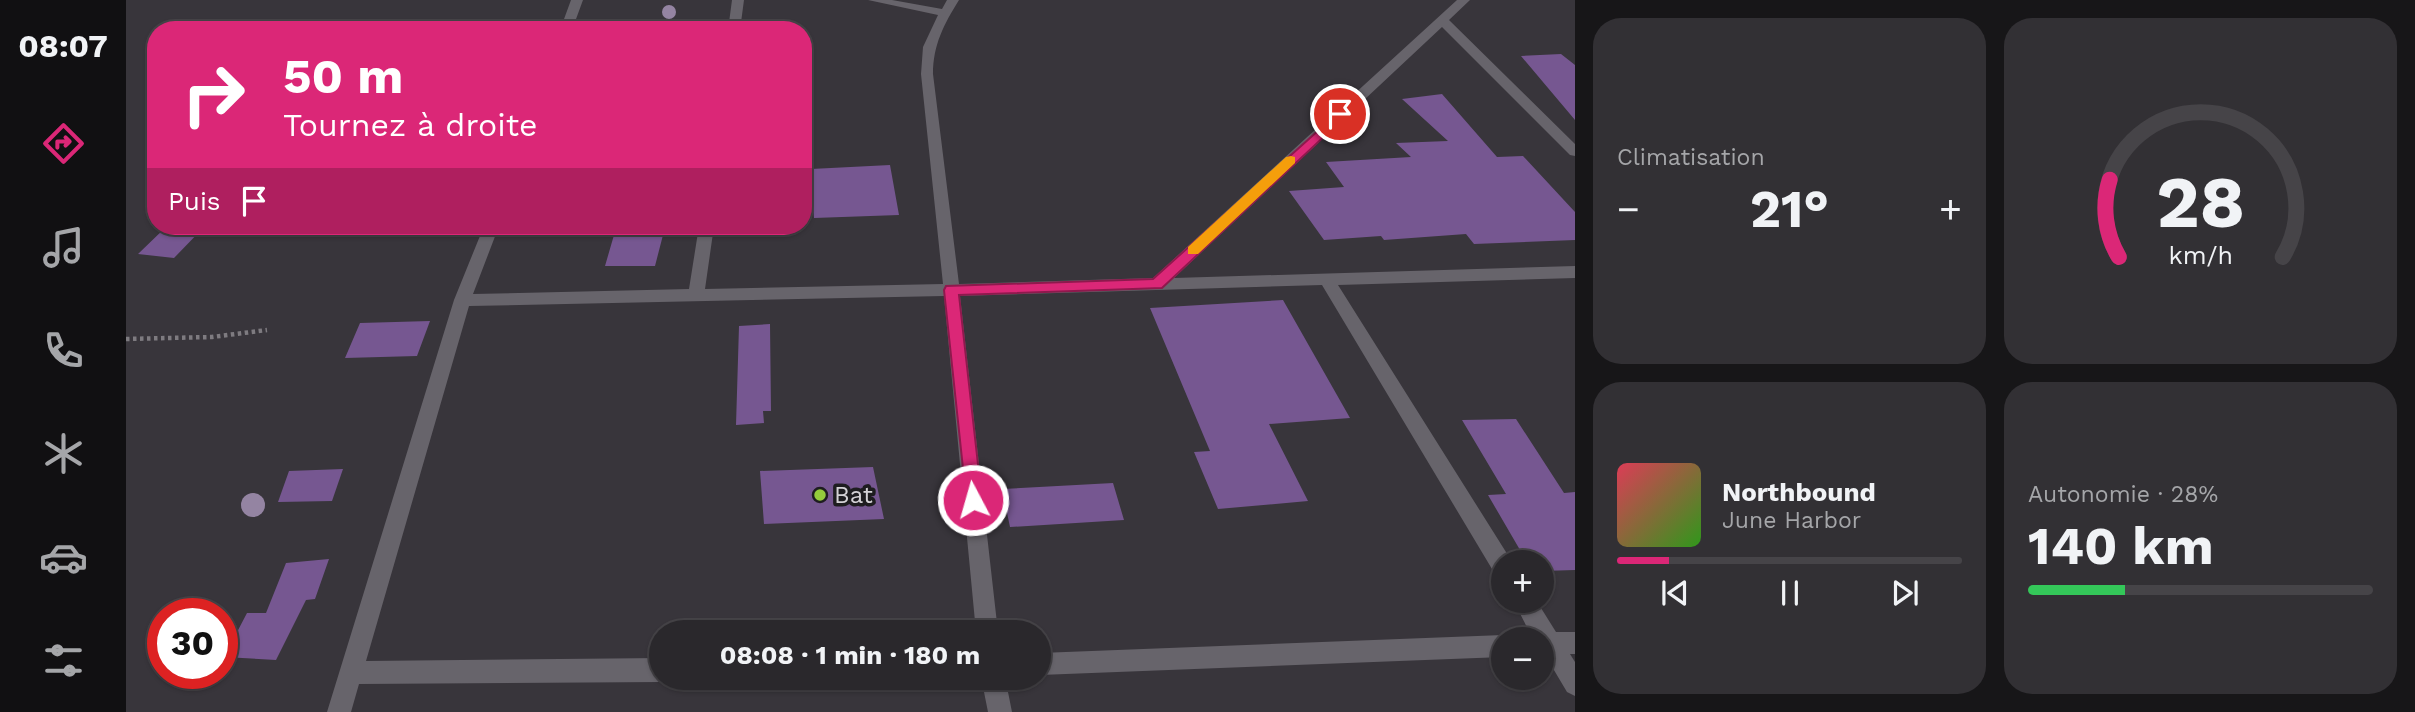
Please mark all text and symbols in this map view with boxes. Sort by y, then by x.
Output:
text: 08:07 [18,27,108,65]
text: 50 m [283,47,403,105]
icon: right [168,49,259,140]
pin [1310,84,1370,144]
icon: arrive [1321,95,1359,133]
text: Tournez à droite [283,106,538,144]
icon: directions [39,119,88,168]
text: Climatisation [1617,144,1765,171]
text: 28 [2156,159,2245,245]
text: 21° [1750,179,1829,240]
icon: arrive [235,182,273,220]
text: Puis [168,186,221,216]
text: − [1617,187,1640,231]
text: + [1939,187,1962,231]
icon: music [39,223,88,272]
text: km/h [2168,241,2233,270]
icon: phone [39,326,88,375]
icon: climate [39,429,88,478]
position arrow [936,463,1010,537]
text: Northbound [1722,477,1876,507]
place label: Bat [834,481,873,509]
text: Autonomie · 28% [2028,481,2218,508]
marker: Bat [812,487,828,503]
text: June Harbor [1722,507,1861,534]
text: 140 km [2028,516,2214,577]
icon: car [39,533,88,582]
map controls [1491,550,1554,690]
button: + [1491,550,1554,613]
icon: previous [1656,574,1694,612]
icon: pause [1771,574,1809,612]
icon: next [1886,574,1924,612]
speed limit sign: 30 [147,598,238,689]
button: − [1491,627,1554,690]
icon: filters [39,636,88,685]
text: 08:08 · 1 min · 180 m [720,640,980,670]

